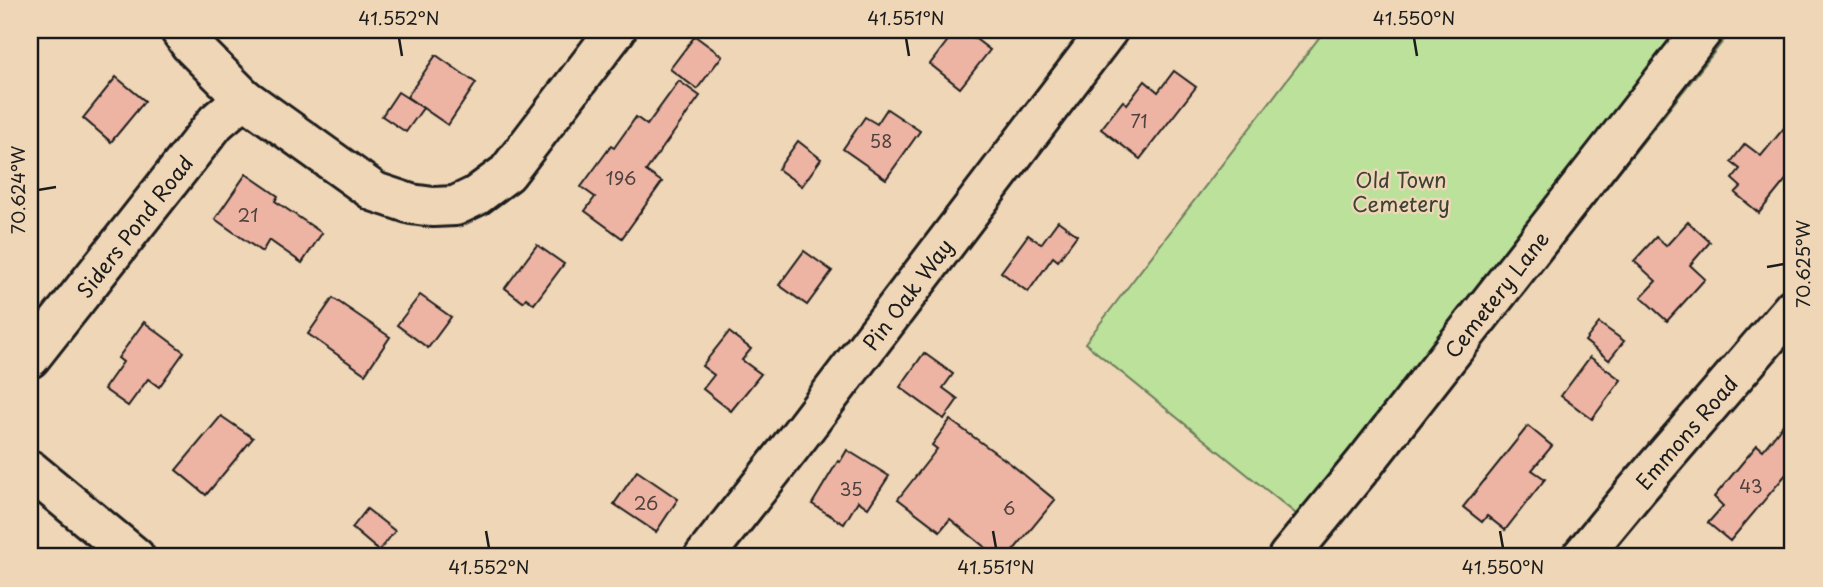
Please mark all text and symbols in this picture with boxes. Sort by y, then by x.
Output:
text: 41.552°N [358,4,440,31]
text: 41.551°N [867,4,945,31]
text: 41.550°N [1373,4,1455,31]
house number: 71 [1131,107,1147,134]
house number: 58 [870,127,892,154]
text: 70.624°W [4,145,31,234]
street label: Siders Pond Road [68,148,200,304]
park label: Old Town Cemetery [1352,163,1450,219]
house number: 196 [606,164,636,191]
house number: 21 [238,201,258,228]
text: 70.625°W [1789,219,1816,308]
street label: Cemetery Lane [1436,223,1556,365]
street label: Pin Oak Way [854,231,960,357]
street label: Emmons Road [1627,368,1745,496]
house number: 43 [1739,472,1763,499]
house number: 35 [839,475,863,502]
house number: 26 [634,489,658,516]
house number: 6 [1003,494,1015,521]
text: 41.552°N [448,553,530,580]
text: 41.551°N [957,553,1035,580]
text: 41.550°N [1462,553,1544,580]

